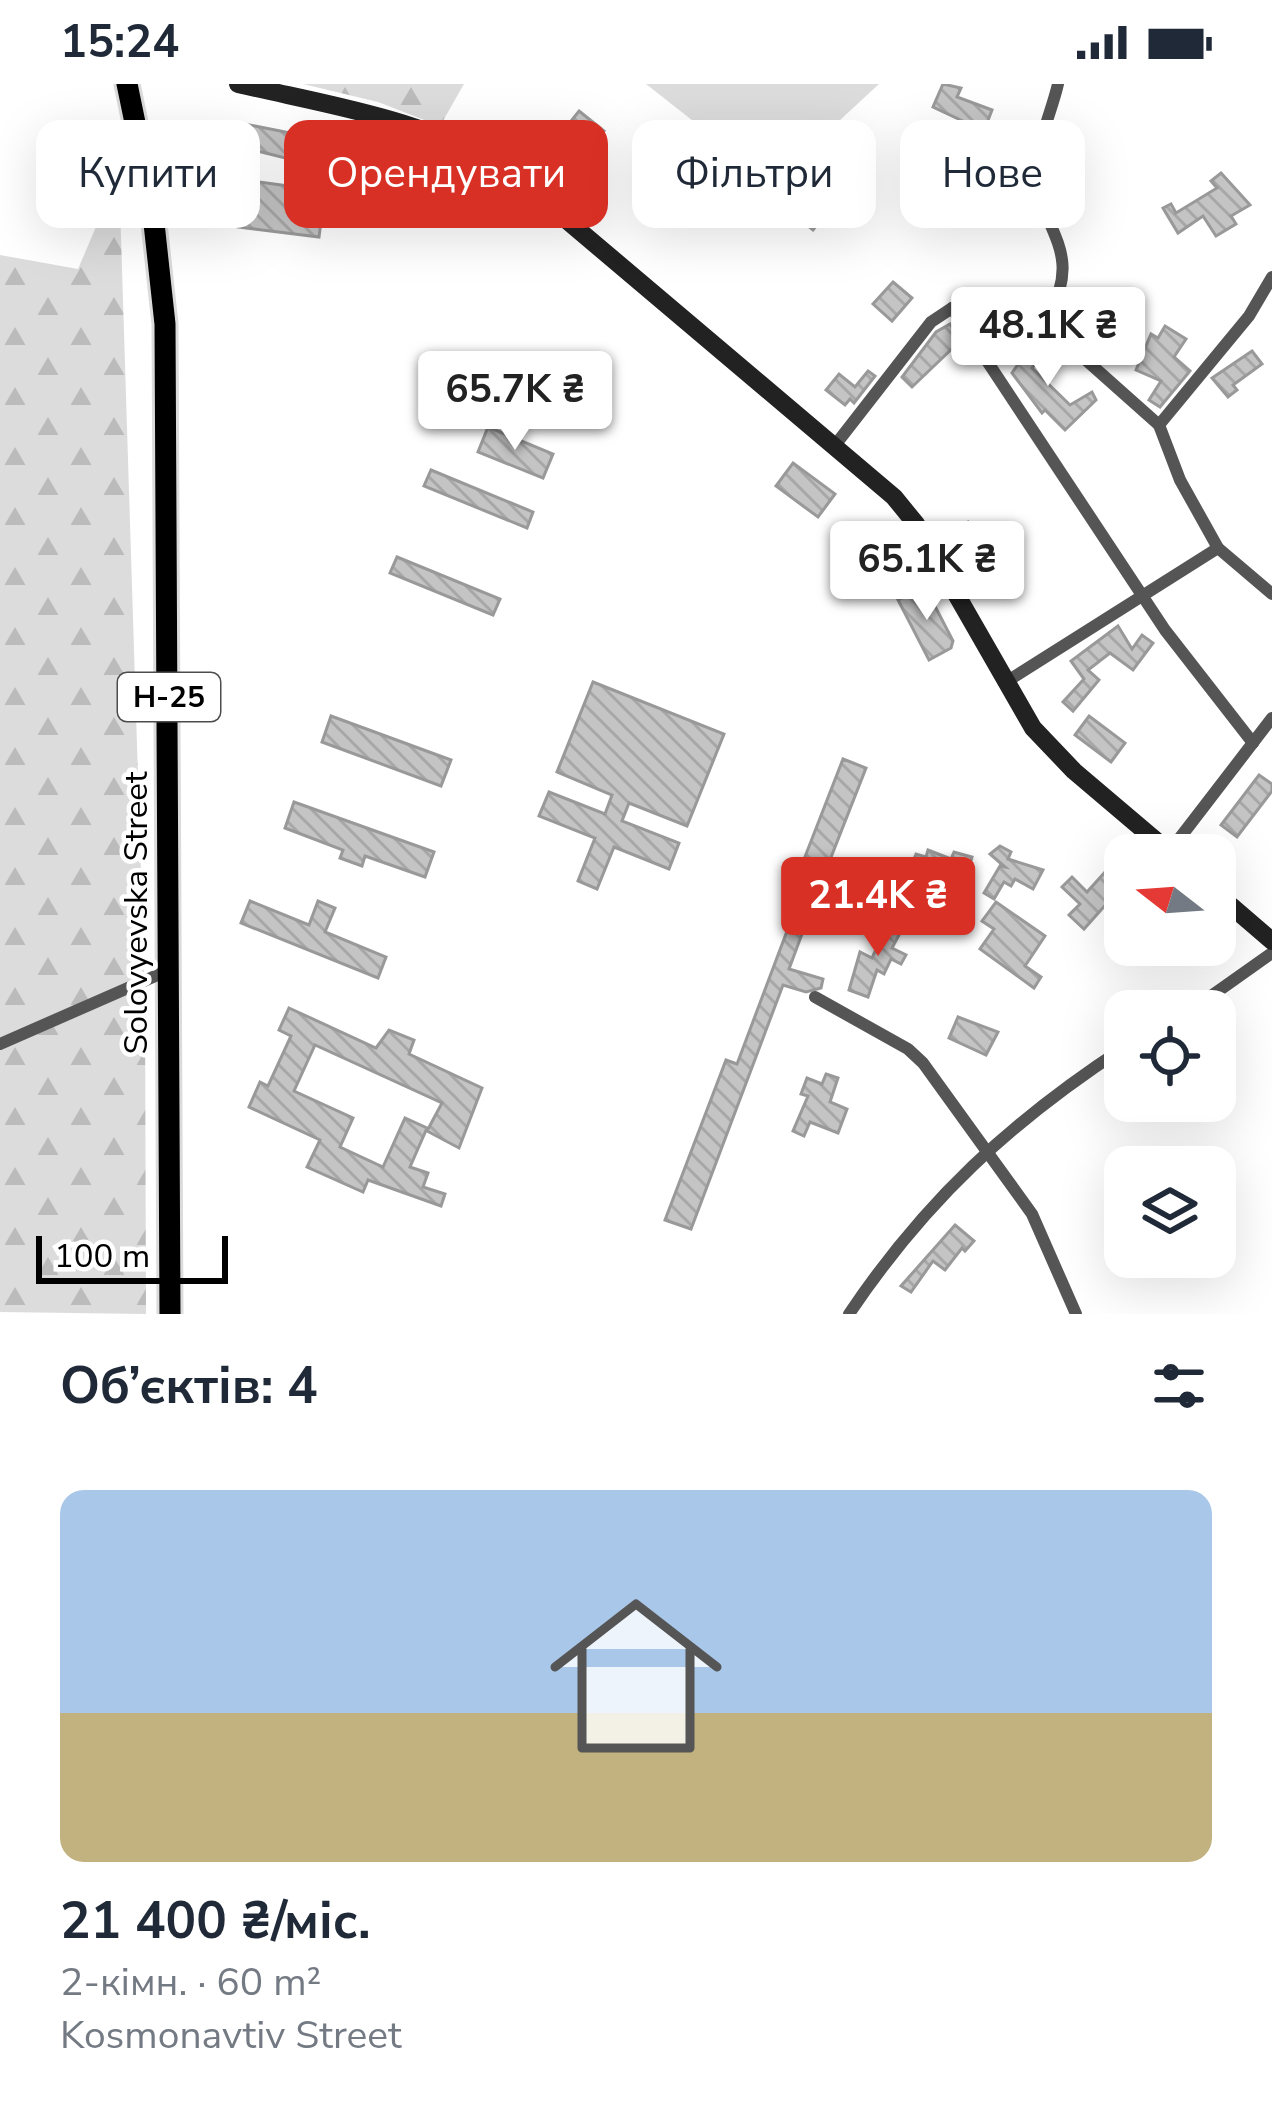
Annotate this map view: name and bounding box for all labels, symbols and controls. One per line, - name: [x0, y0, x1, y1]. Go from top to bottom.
- text: 15:24: [60, 12, 179, 73]
- chip: Купити: [36, 120, 260, 228]
- chip: Орендувати: [284, 120, 608, 228]
- chip: Фільтри: [632, 120, 876, 228]
- chip: Нове: [900, 120, 1085, 228]
- pin: 48.1K ₴: [937, 287, 1159, 389]
- text: 48.1K ₴: [978, 299, 1118, 352]
- pin: 65.7K ₴: [404, 351, 626, 453]
- text: 65.7K ₴: [445, 363, 585, 416]
- pin: 65.1K ₴: [816, 521, 1038, 623]
- text: 65.1K ₴: [857, 533, 997, 586]
- road number: Н-25: [118, 673, 220, 721]
- street label: Solovyevska Street: [114, 771, 159, 1054]
- north arrow: [1104, 834, 1236, 966]
- map controls: [1104, 834, 1236, 1278]
- pin: 21.4K ₴: [767, 857, 989, 959]
- text: 21.4K ₴: [808, 869, 948, 922]
- button: locate: [1104, 990, 1236, 1122]
- button: layers: [1104, 1146, 1236, 1278]
- scale bar: [36, 1230, 228, 1283]
- text: 100 m: [54, 1234, 150, 1279]
- text: Об’єктів: 4: [60, 1351, 318, 1421]
- icon: filters: [1146, 1353, 1212, 1419]
- icon: home: [528, 1568, 744, 1784]
- text: 21 400 ₴/міс.: [60, 1886, 371, 1956]
- text: 2-кімн. · 60 m²: [60, 1956, 321, 2009]
- text: Kosmonavtiv Street: [60, 2009, 402, 2062]

